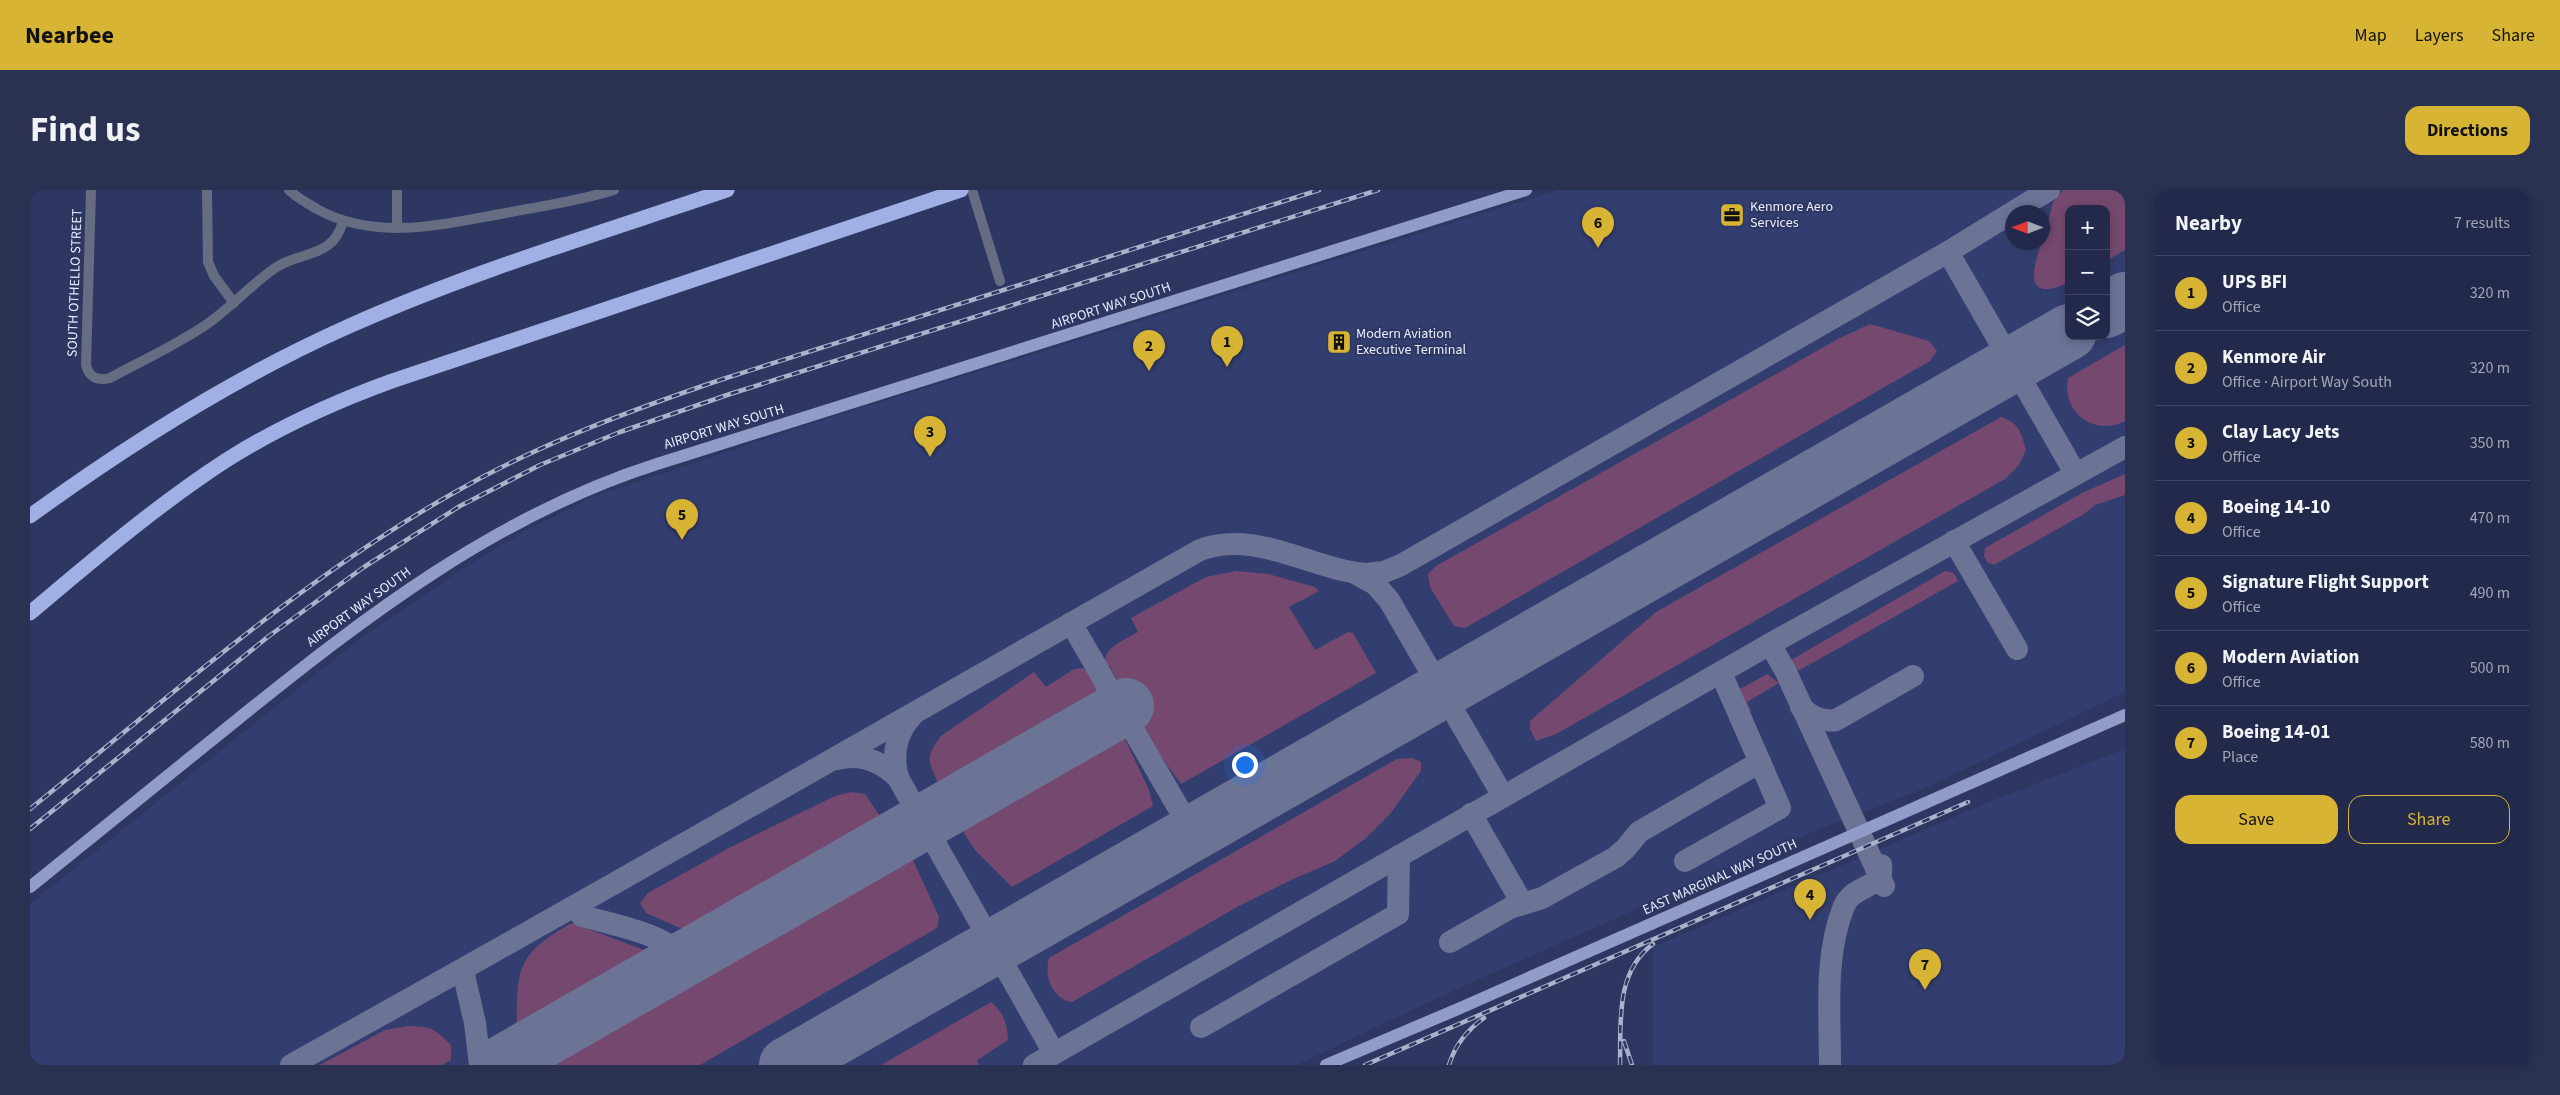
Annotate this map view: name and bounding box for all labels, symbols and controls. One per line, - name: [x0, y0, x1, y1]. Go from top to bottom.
- text: Nearbee: [25, 18, 114, 53]
- text: Map: [2355, 23, 2387, 48]
- text: Layers: [2415, 23, 2464, 48]
- text: Share: [2492, 23, 2535, 48]
- text: Find us: [30, 105, 140, 155]
- button: Directions: [2405, 106, 2530, 155]
- place label: Kenmore Aero Services: [1750, 197, 1833, 233]
- office icon: Kenmore Aero Services: [1719, 202, 1745, 228]
- north arrow: [2005, 205, 2050, 250]
- map controls: [2065, 205, 2110, 340]
- button: +: [2065, 205, 2110, 250]
- pin: 6: [1582, 207, 1614, 248]
- street label: SOUTH OTHELLO STREET: [62, 208, 88, 358]
- text: Nearby: [2175, 208, 2242, 238]
- text: 7 results: [2454, 212, 2510, 234]
- button: −: [2065, 250, 2110, 295]
- text: UPS BFI: [2222, 269, 2287, 296]
- street label: AIRPORT WAY SOUTH: [1049, 277, 1173, 335]
- text: 1: [2187, 282, 2195, 304]
- text: 320 m: [2470, 282, 2510, 304]
- button: layers: [2065, 295, 2110, 340]
- text: Office: [2222, 296, 2261, 318]
- place label: Modern Aviation Executive Terminal: [1356, 324, 1466, 360]
- pin: 1: [1211, 326, 1243, 367]
- building icon: Modern Aviation Executive Terminal: [1326, 329, 1352, 355]
- pin: 2: [1133, 330, 1165, 371]
- text: Kenmore Air: [2222, 344, 2326, 371]
- text: 2: [2187, 357, 2195, 379]
- text: 320 m: [2470, 357, 2510, 379]
- text: Office · Airport Way South: [2222, 371, 2392, 393]
- street label: AIRPORT WAY SOUTH: [661, 399, 787, 455]
- pin: 3: [914, 416, 946, 457]
- text: Clay Lacy Jets: [2222, 419, 2340, 446]
- text: 3: [2187, 432, 2195, 454]
- text: 350 m: [2470, 432, 2510, 454]
- text: Office: [2222, 446, 2261, 468]
- text: Boeing 14-10: [2222, 494, 2330, 521]
- pin: 5: [666, 499, 698, 540]
- text: 4: [2187, 507, 2195, 529]
- text: 470 m: [2470, 507, 2510, 529]
- text: Office: [2222, 521, 2261, 543]
- street label: AIRPORT WAY SOUTH: [303, 562, 415, 652]
- text: Signature Flight Support: [2222, 569, 2429, 596]
- text: 5: [2187, 582, 2195, 604]
- text: 490 m: [2470, 582, 2510, 604]
- text: Office: [2222, 596, 2261, 618]
- text: Modern Aviation: [2222, 644, 2359, 671]
- text: 6: [2187, 657, 2195, 679]
- text: 500 m: [2470, 657, 2510, 679]
- text: Office: [2222, 671, 2261, 693]
- text: Boeing 14-01: [2222, 719, 2330, 746]
- text: 7: [2187, 732, 2195, 754]
- text: 580 m: [2470, 732, 2510, 754]
- text: Place: [2222, 746, 2258, 768]
- your location: [1232, 752, 1258, 778]
- button: Save: [2175, 795, 2338, 844]
- button: Share: [2348, 795, 2510, 844]
- street label: EAST MARGINAL WAY SOUTH: [1640, 834, 1800, 920]
- pin: 4: [1794, 879, 1826, 920]
- pin: 7: [1909, 949, 1941, 990]

